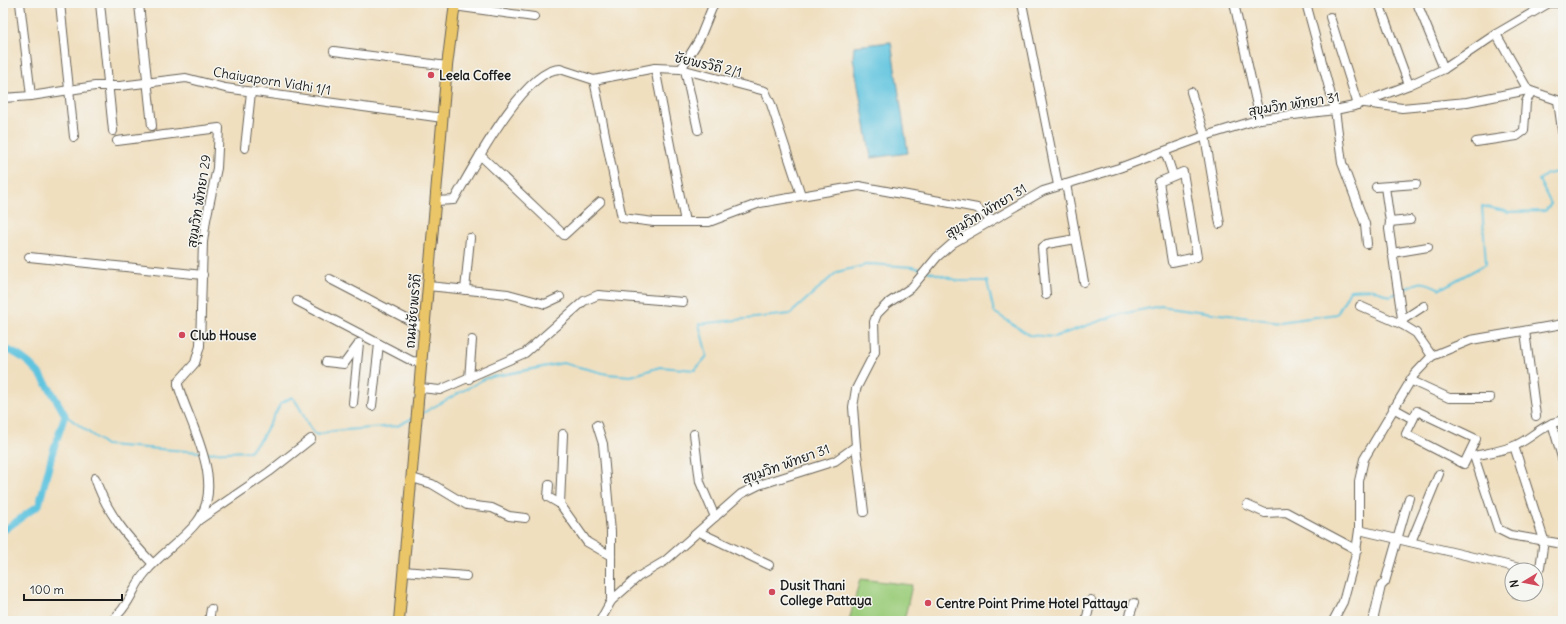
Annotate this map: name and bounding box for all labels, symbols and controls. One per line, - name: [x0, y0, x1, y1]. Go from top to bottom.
- street label: ชัยพรวิถี 2/1: [673, 49, 743, 81]
- street label: Chaiyaporn Vidhi 1/1: [212, 63, 332, 99]
- place label: Leela Coffee: [439, 67, 511, 84]
- marker: Leela Coffee: [426, 70, 436, 80]
- street label: สุขุมวิท พัทยา 31: [1247, 88, 1341, 121]
- street label: สุขุมวิท พัทยา 29: [183, 153, 216, 249]
- street label: สุขุมวิท พัทยา 31: [942, 180, 1030, 243]
- street label: ถนนชัยพรวิถี: [401, 273, 425, 349]
- place label: Club House: [190, 327, 256, 344]
- marker: Club House: [177, 330, 187, 340]
- street label: สุขุมวิท พัทยา 31: [740, 440, 832, 489]
- north arrow: [1504, 562, 1544, 602]
- scale bar: [24, 576, 122, 602]
- place label: Dusit Thani College Pattaya: [780, 577, 872, 609]
- text: N: [1507, 579, 1522, 589]
- text: 100 m: [30, 582, 64, 597]
- marker: Dusit Thani College Pattaya: [767, 587, 777, 597]
- place label: Centre Point Prime Hotel Pattaya: [936, 595, 1128, 612]
- marker: Centre Point Prime Hotel Pattaya: [923, 598, 933, 608]

